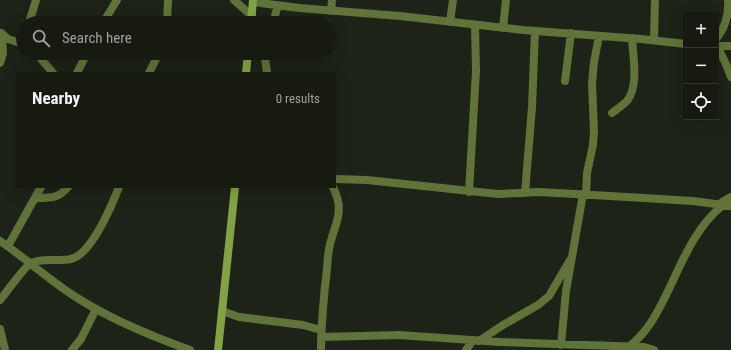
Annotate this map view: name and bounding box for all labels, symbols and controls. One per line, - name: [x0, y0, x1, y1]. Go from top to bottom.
- map controls: [683, 12, 719, 120]
- button: +: [683, 12, 719, 48]
- search box: [16, 16, 336, 60]
- icon: search: [30, 27, 52, 49]
- text: Search here: [62, 29, 132, 47]
- button: −: [683, 48, 719, 84]
- button: locate: [683, 84, 719, 120]
- text: Nearby: [32, 88, 80, 108]
- text: 0 results: [276, 91, 320, 106]

